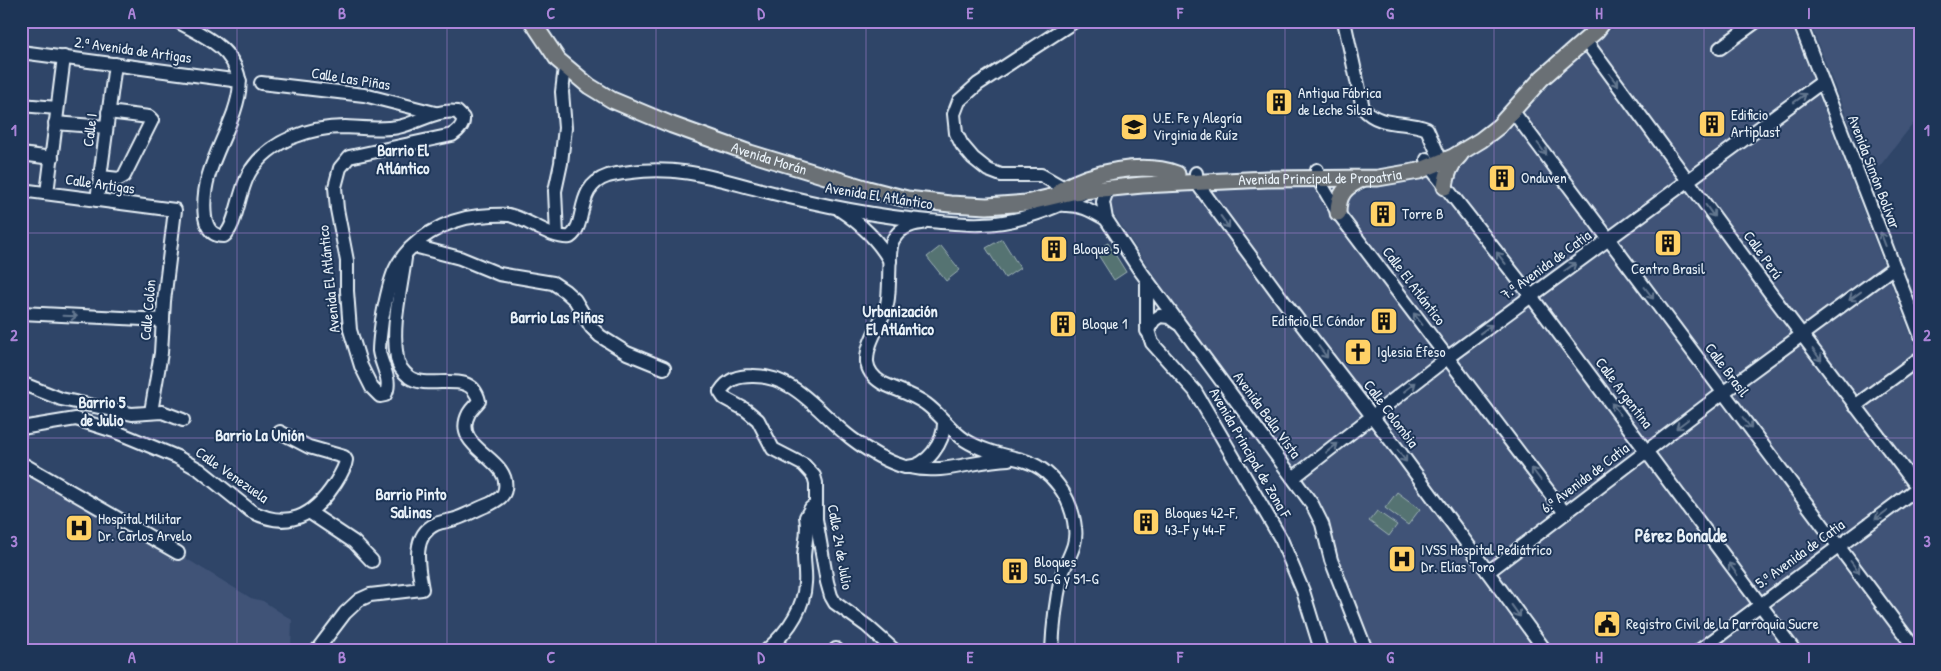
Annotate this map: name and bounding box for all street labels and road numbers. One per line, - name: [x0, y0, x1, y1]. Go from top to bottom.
- street label: 2.ª Avenida de Artigas: [73, 31, 193, 68]
- street label: Calle Las Piñas: [310, 62, 392, 95]
- street label: Calle I: [77, 112, 102, 148]
- street label: Avenida Simón Bolívar: [1843, 112, 1906, 232]
- street label: Avenida Morán: [729, 136, 810, 180]
- street label: Avenida Principal de Propatria: [1238, 163, 1403, 190]
- street label: Calle Artigas: [64, 168, 136, 199]
- street label: Avenida El Atlántico: [824, 177, 934, 214]
- street label: Avenida El Atlántico: [312, 224, 345, 334]
- street label: 7.ª Avenida de Catia: [1496, 225, 1595, 304]
- street label: Calle Perú: [1739, 226, 1788, 283]
- street label: Calle El Atlántico: [1378, 242, 1451, 329]
- street label: Calle Colón: [134, 278, 161, 341]
- street label: Calle Brasil: [1700, 338, 1755, 401]
- street label: Calle Argentina: [1591, 353, 1658, 433]
- street label: Avenida Bella Vista: [1229, 367, 1306, 462]
- street label: Calle Colombia: [1359, 375, 1424, 452]
- street label: Avenida Principal de Zona F: [1205, 384, 1297, 522]
- street label: 6.ª Avenida de Catia: [1536, 437, 1633, 518]
- street label: Calle Venezuela: [191, 441, 273, 508]
- street label: Calle 24 de Julio: [823, 503, 858, 591]
- street label: 5.ª Avenida de Catia: [1751, 514, 1849, 593]

